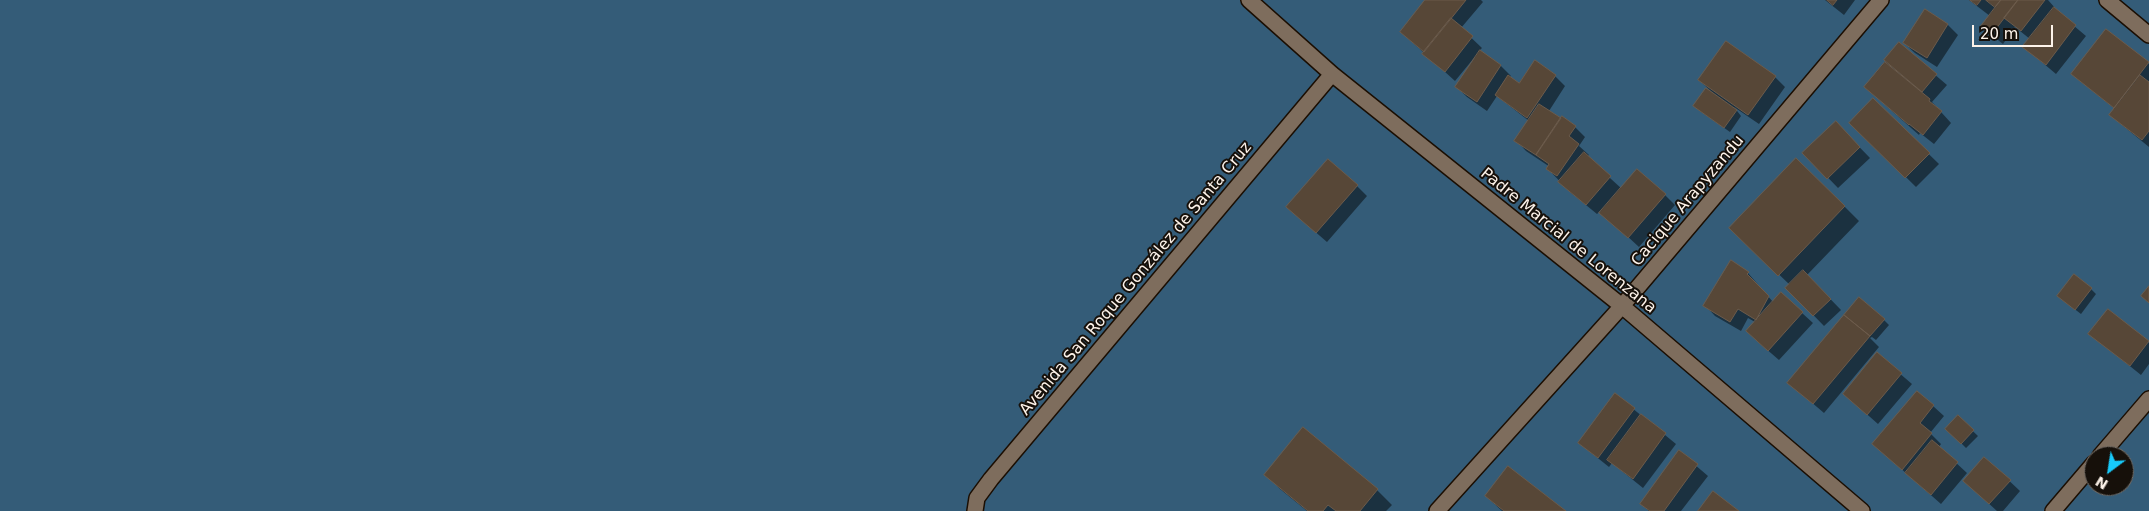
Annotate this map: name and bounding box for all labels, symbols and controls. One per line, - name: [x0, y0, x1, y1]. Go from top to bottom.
- scale bar: [1974, 15, 2055, 47]
- text: 20 m: [1980, 25, 2018, 43]
- street label: Cacique Arapyzandu: [1628, 132, 1748, 270]
- street label: Avenida San Roque González de Santa Cruz: [1016, 139, 1256, 419]
- street label: Padre Marcial de Lorenzana: [1476, 164, 1660, 318]
- north arrow: [2084, 446, 2134, 496]
- text: N: [2093, 473, 2111, 493]

